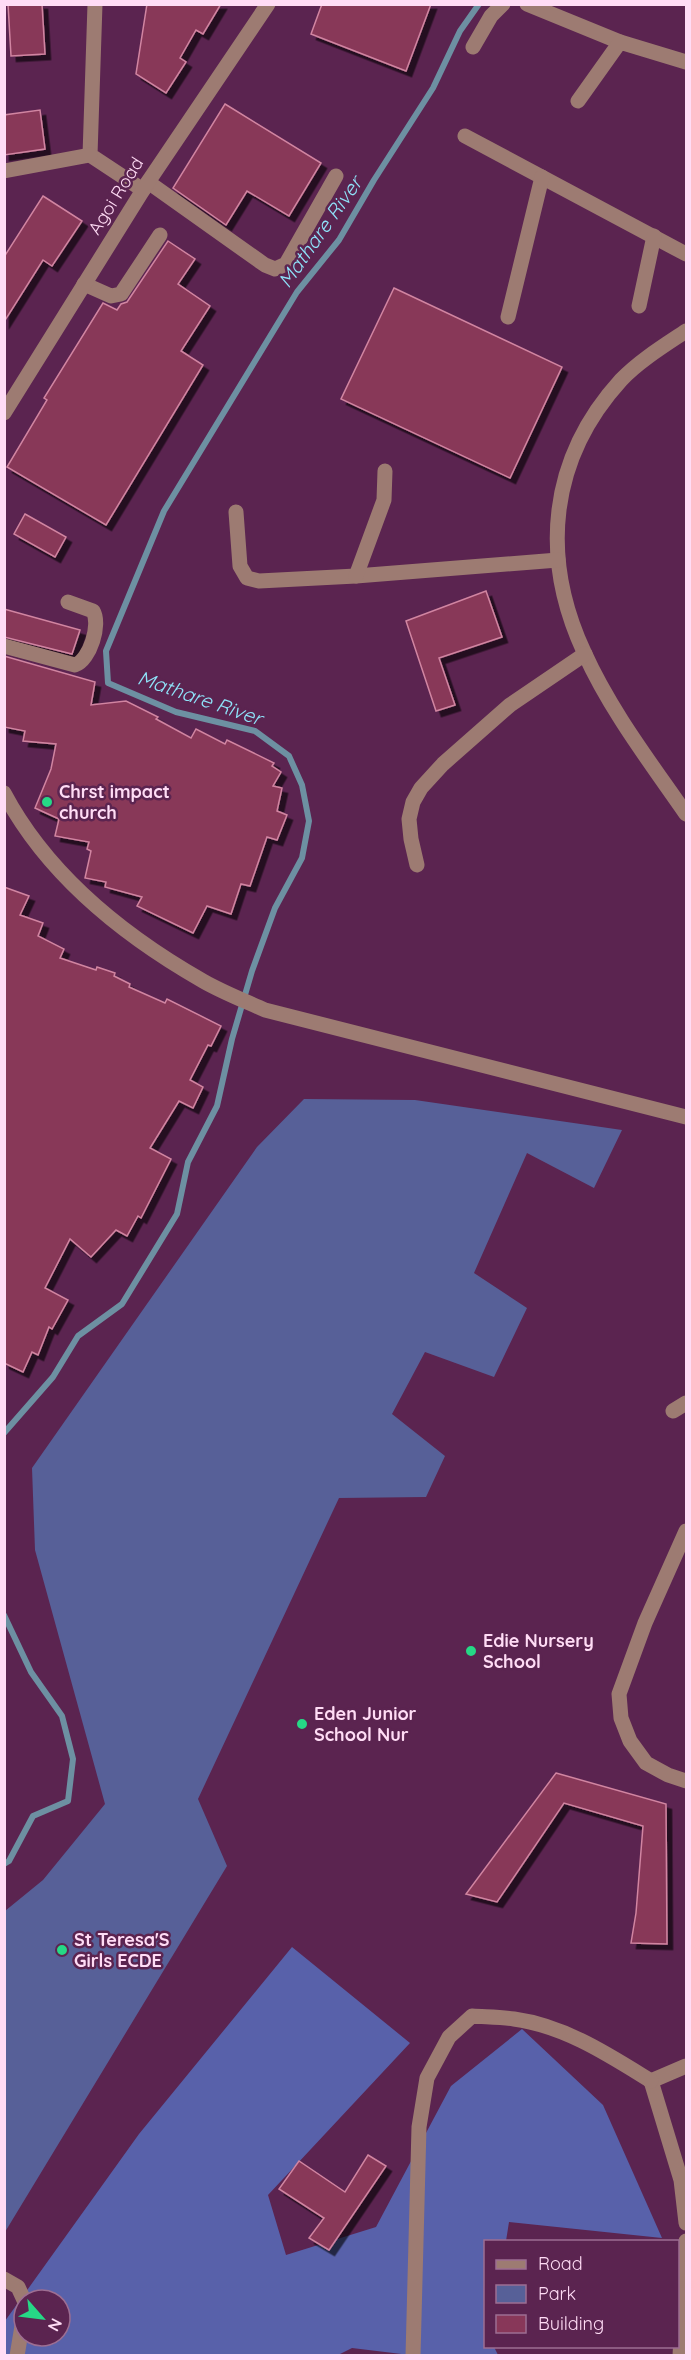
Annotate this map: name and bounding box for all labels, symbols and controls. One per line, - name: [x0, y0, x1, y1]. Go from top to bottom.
- street label: Agoi Road: [83, 153, 148, 239]
- water label: Mathare River: [272, 169, 368, 292]
- water label: Mathare River: [135, 665, 268, 731]
- place label: Chrst impact church: [59, 780, 170, 824]
- marker: Chrst impact church: [40, 795, 54, 809]
- place label: Edie Nursery School: [483, 1629, 594, 1673]
- marker: Edie Nursery School: [464, 1644, 478, 1658]
- place label: Eden Junior School Nur: [314, 1702, 417, 1746]
- marker: Eden Junior School Nur: [295, 1717, 309, 1731]
- place label: St Teresa'S Girls ECDE: [74, 1928, 170, 1972]
- marker: St Teresa'S Girls ECDE: [55, 1943, 69, 1957]
- legend: [484, 2240, 679, 2348]
- text: Road: [538, 2252, 583, 2275]
- text: Park: [538, 2282, 576, 2305]
- north arrow: [12, 2288, 72, 2348]
- text: Building: [538, 2312, 604, 2335]
- text: N: [44, 2315, 67, 2335]

